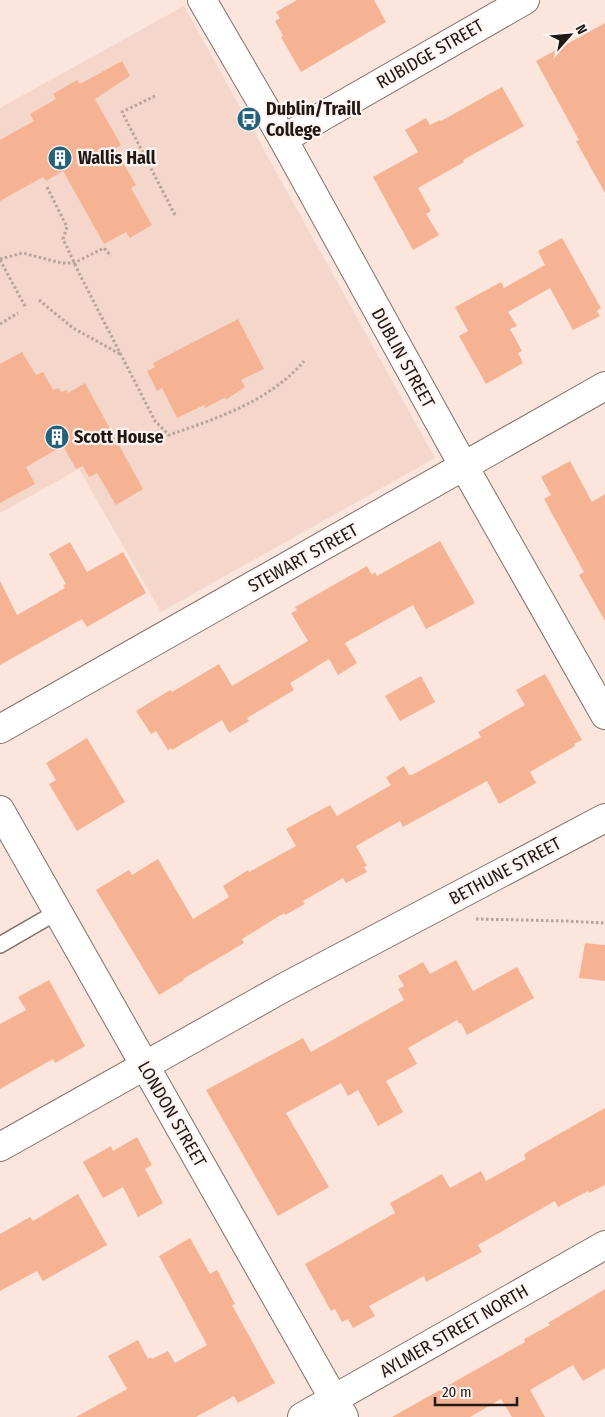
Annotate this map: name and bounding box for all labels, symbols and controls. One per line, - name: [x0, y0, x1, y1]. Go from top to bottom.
- north arrow: [545, 10, 595, 60]
- street label: RUBIDGE STREET: [372, 14, 488, 94]
- text: N: [572, 22, 591, 37]
- place label: Dublin/Traill College: [266, 98, 361, 141]
- bus stop icon: Dublin/Traill College: [236, 106, 262, 132]
- building icon: Wallis Hall: [47, 145, 73, 171]
- place label: Wallis Hall: [78, 147, 156, 169]
- street label: DUBLIN STREET: [367, 304, 440, 412]
- building icon: Scott House: [44, 424, 70, 450]
- place label: Scott House: [74, 426, 164, 448]
- street label: STEWART STREET: [244, 518, 362, 597]
- street label: BETHUNE STREET: [445, 832, 565, 910]
- street label: LONDON STREET: [133, 1057, 211, 1171]
- street label: AYLMER STREET NORTH: [376, 1280, 532, 1382]
- scale bar: [435, 1374, 518, 1406]
- text: 20 m: [442, 1383, 472, 1401]

